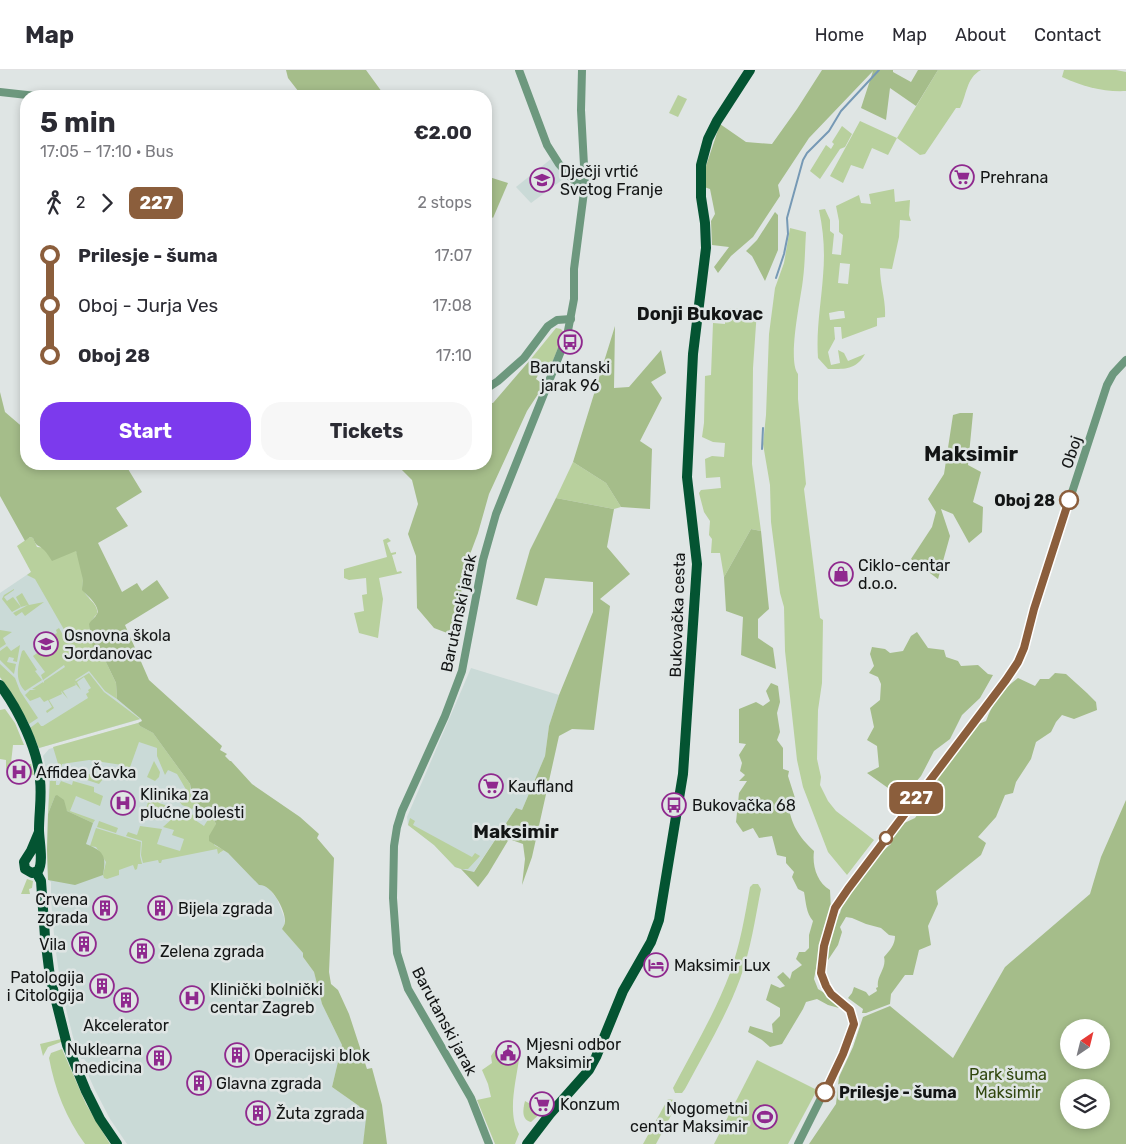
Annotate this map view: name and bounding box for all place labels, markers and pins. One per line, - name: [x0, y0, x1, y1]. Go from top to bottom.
- place label: Dječji vrtić Svetog Franje: [560, 162, 663, 199]
- supermarket icon: Prehrana: [949, 164, 975, 190]
- school or university icon: Dječji vrtić Svetog Franje: [529, 167, 555, 193]
- place label: Prehrana: [980, 168, 1048, 187]
- bus stop icon: Barutanski jarak 96: [557, 329, 583, 355]
- place label: Barutanski jarak 96: [530, 358, 610, 395]
- marker: Oboj 28: [1059, 490, 1079, 510]
- place label: Oboj 28: [994, 491, 1055, 510]
- place label: Ciklo-centar d.o.o.: [858, 556, 950, 593]
- shop icon: Ciklo-centar d.o.o.: [828, 561, 854, 587]
- place label: Osnovna škola Jordanovac: [64, 626, 171, 663]
- school or university icon: Osnovna škola Jordanovac: [33, 631, 59, 657]
- hospital icon: Affidea Čavka: [6, 759, 32, 785]
- place label: Affidea Čavka: [36, 762, 136, 782]
- supermarket icon: Kaufland: [478, 773, 504, 799]
- place label: Kaufland: [508, 777, 574, 796]
- place label: Klinika za plućne bolesti: [140, 785, 244, 822]
- hospital icon: Klinika za plućne bolesti: [110, 790, 136, 816]
- bus stop icon: Bukovačka 68: [661, 792, 687, 818]
- place label: Bukovačka 68: [692, 796, 796, 815]
- unlabelled marker: [879, 831, 893, 845]
- place label: Crvena zgrada: [35, 890, 88, 927]
- building icon: Crvena zgrada: [92, 895, 118, 921]
- building icon: Bijela zgrada: [147, 895, 173, 921]
- place label: Bijela zgrada: [178, 899, 273, 918]
- building icon: Vila: [71, 931, 97, 957]
- place label: Vila: [39, 935, 66, 954]
- building icon: Zelena zgrada: [129, 938, 155, 964]
- place label: Zelena zgrada: [160, 942, 264, 961]
- hotel icon: Maksimir Lux: [643, 952, 669, 978]
- place label: Maksimir Lux: [674, 956, 771, 975]
- place label: Patologija i Citologija: [7, 968, 84, 1005]
- building icon: Patologija i Citologija: [89, 973, 115, 999]
- place label: Klinički bolnički centar Zagreb: [210, 980, 323, 1017]
- hospital icon: Klinički bolnički centar Zagreb: [179, 985, 205, 1011]
- building icon: Akcelerator: [113, 987, 139, 1013]
- place label: Akcelerator: [83, 1016, 169, 1035]
- place label: Mjesni odbor Maksimir: [526, 1035, 621, 1072]
- place label: Nuklearna medicina: [67, 1040, 142, 1077]
- public building icon: Mjesni odbor Maksimir: [495, 1040, 521, 1066]
- building icon: Operacijski blok: [224, 1042, 250, 1068]
- building icon: Nuklearna medicina: [146, 1045, 172, 1071]
- place label: Operacijski blok: [254, 1046, 371, 1065]
- building icon: Glavna zgrada: [186, 1070, 212, 1096]
- place label: Glavna zgrada: [216, 1074, 322, 1093]
- marker: Prilesje - šuma: [815, 1082, 835, 1102]
- place label: Prilesje - šuma: [839, 1083, 957, 1102]
- supermarket icon: Konzum: [529, 1091, 555, 1117]
- place label: Konzum: [560, 1095, 620, 1114]
- place label: Nogometni centar Maksimir: [630, 1099, 748, 1136]
- building icon: Žuta zgrada: [245, 1100, 271, 1126]
- place label: Žuta zgrada: [276, 1104, 365, 1123]
- sports icon: Nogometni centar Maksimir: [752, 1104, 778, 1130]

